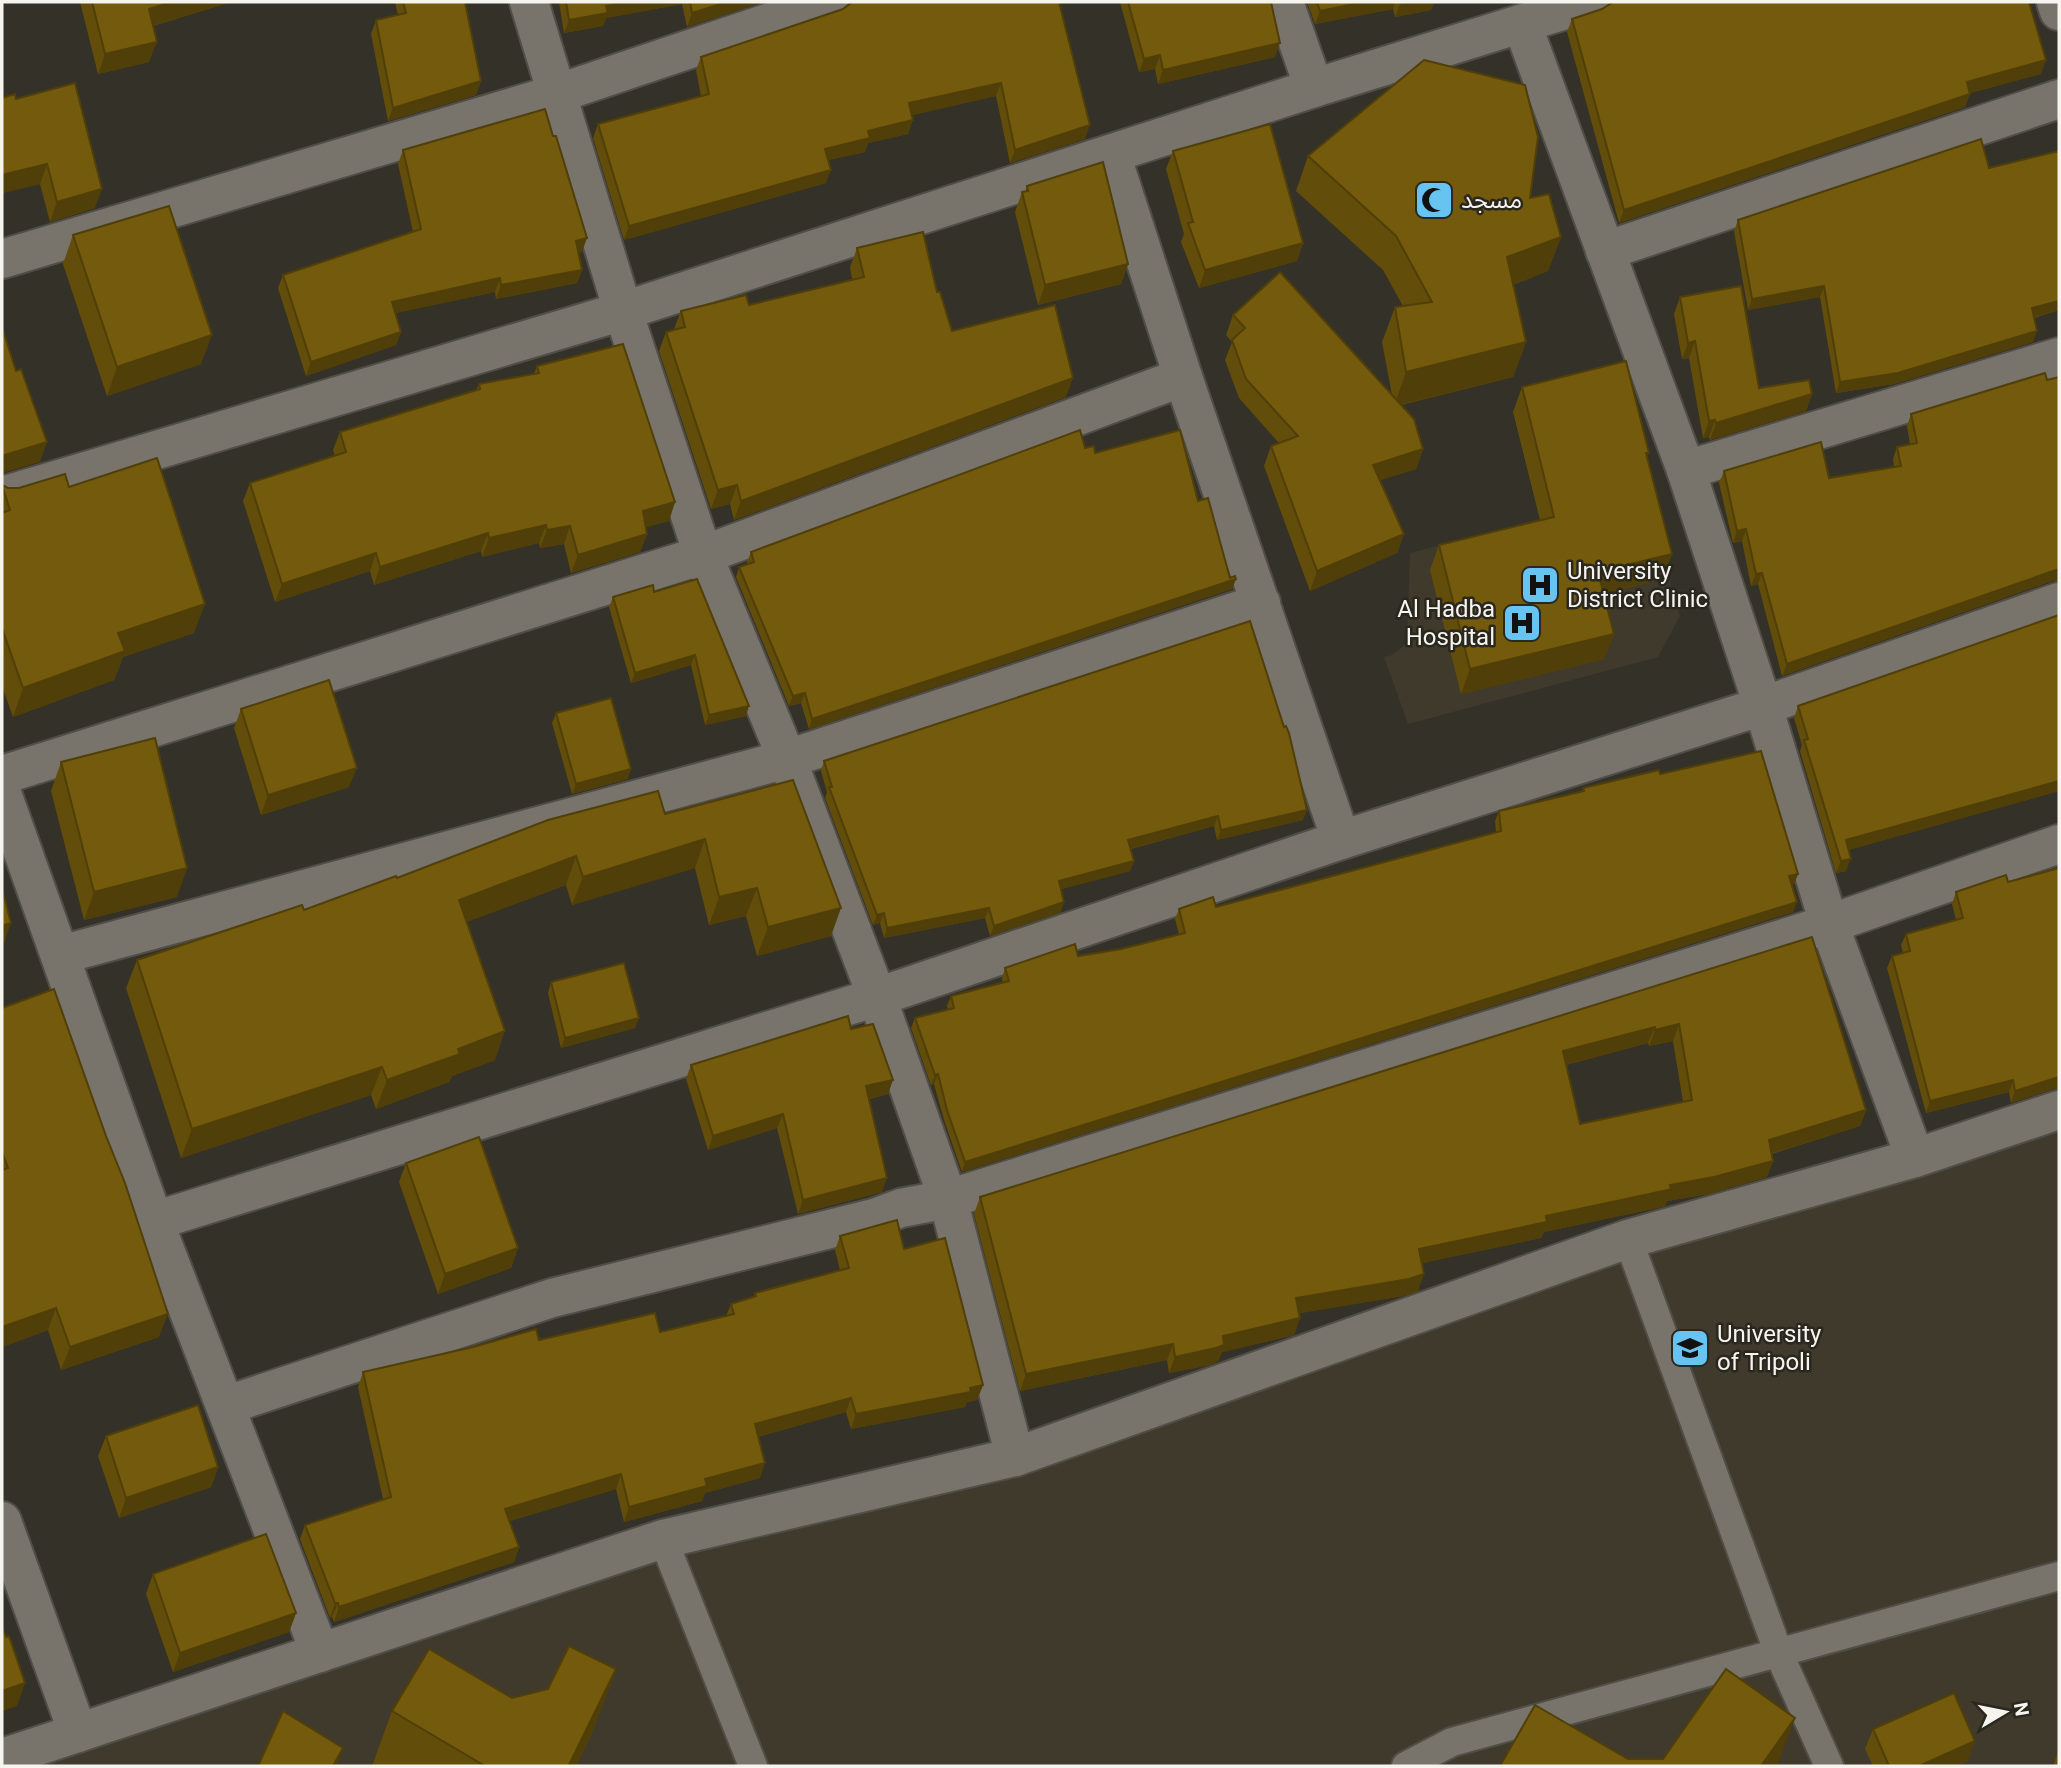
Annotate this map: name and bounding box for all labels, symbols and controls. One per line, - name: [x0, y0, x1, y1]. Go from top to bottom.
- mosque icon: مسجد: [1413, 179, 1455, 221]
- place label: مسجد: [1461, 186, 1522, 214]
- place label: University District Clinic: [1567, 557, 1708, 613]
- hospital icon: University District Clinic: [1519, 564, 1561, 606]
- place label: Al Hadba Hospital: [1397, 595, 1495, 651]
- hospital icon: Al Hadba Hospital: [1501, 602, 1543, 644]
- place label: University of Tripoli: [1717, 1320, 1822, 1376]
- school or university icon: University of Tripoli: [1669, 1327, 1711, 1369]
- north arrow: [1970, 1677, 2040, 1747]
- text: N: [2009, 1701, 2034, 1718]

